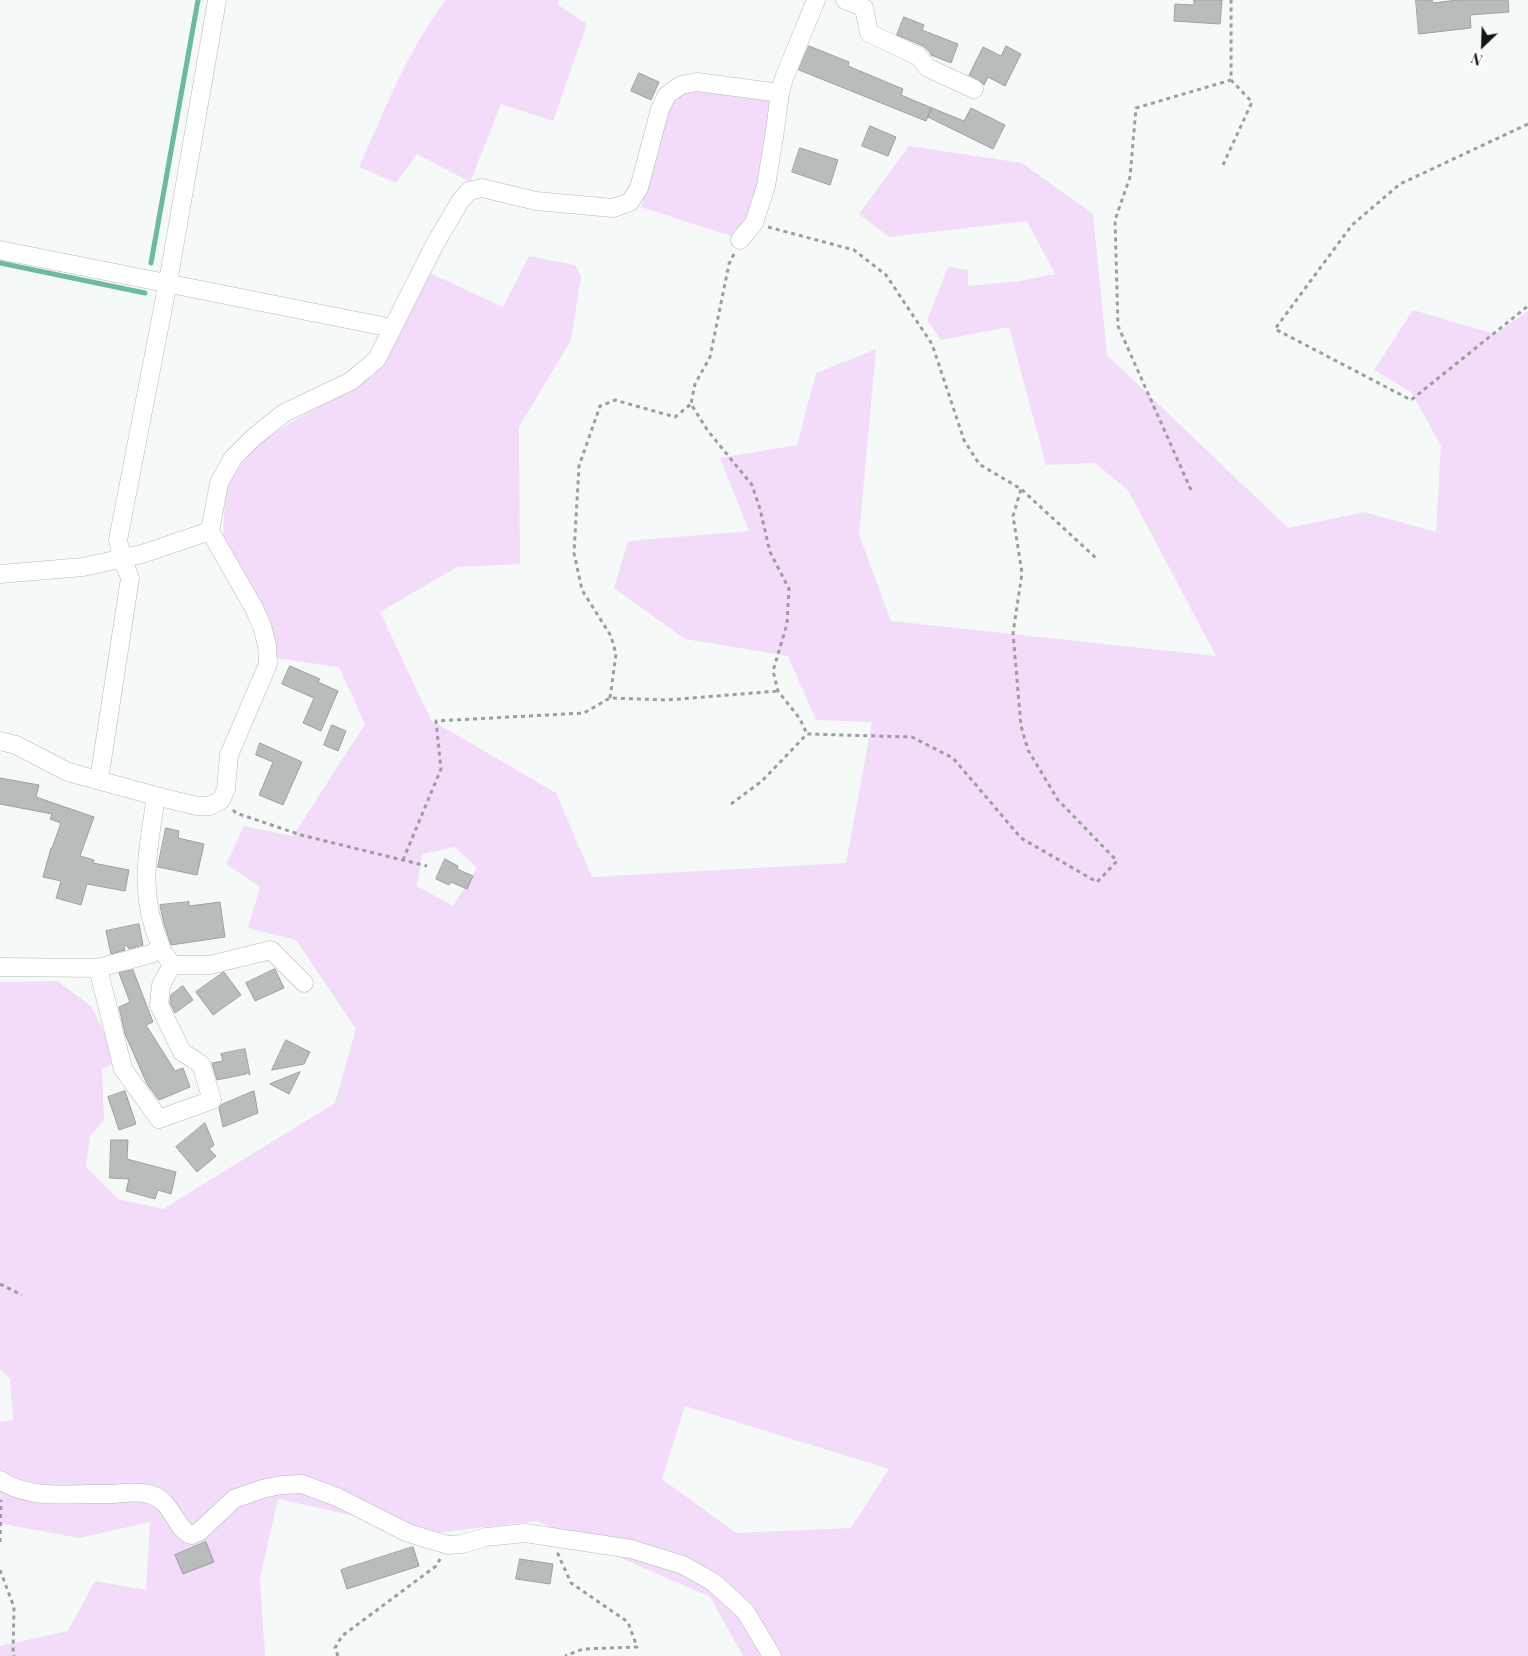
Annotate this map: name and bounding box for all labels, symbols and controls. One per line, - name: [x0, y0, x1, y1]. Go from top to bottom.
- north arrow: [1458, 20, 1508, 70]
- text: N: [1468, 48, 1485, 70]

